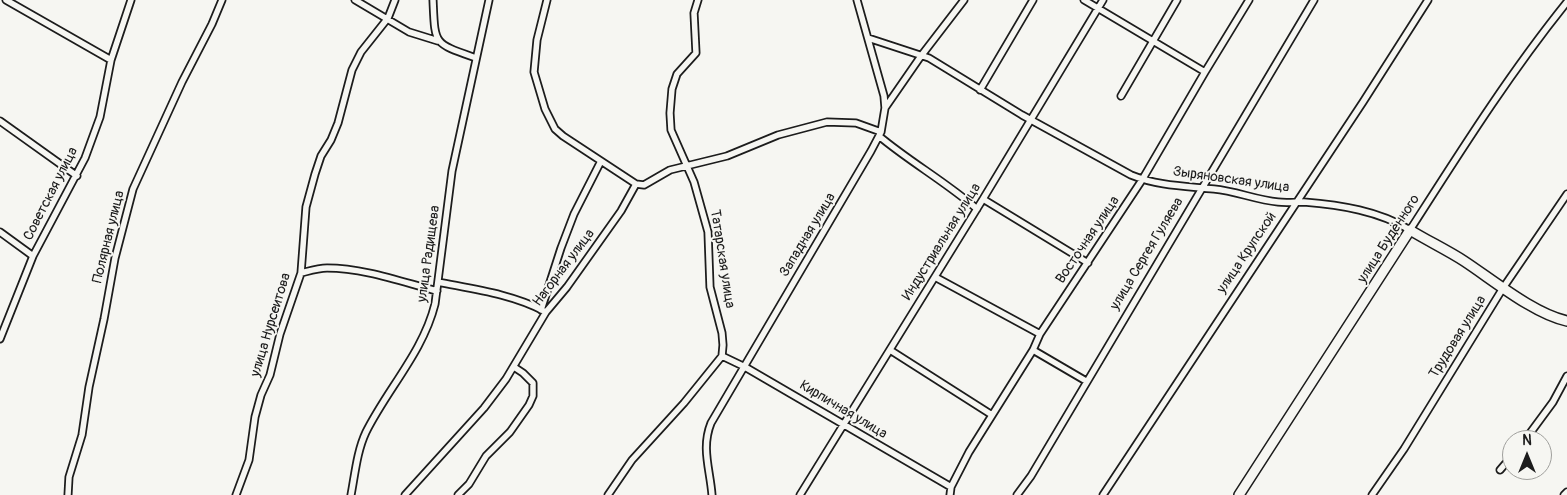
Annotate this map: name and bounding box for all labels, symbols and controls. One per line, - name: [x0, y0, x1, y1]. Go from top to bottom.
- street label: Советская улица: [20, 145, 82, 243]
- street label: Зыряновская улица: [1172, 164, 1290, 196]
- street label: Индустриальная улица: [899, 180, 985, 304]
- street label: Полярная улица: [89, 189, 129, 285]
- street label: Западная улица: [776, 190, 840, 280]
- street label: улица Будённого: [1354, 192, 1424, 286]
- street label: Восточная улица: [1053, 193, 1123, 287]
- street label: улица Сергея Гуляева: [1107, 195, 1187, 313]
- street label: улица Радищева: [414, 205, 444, 303]
- street label: Татарская улица: [706, 208, 738, 310]
- street label: улица Крупской: [1214, 209, 1280, 297]
- street label: Нагорная улица: [530, 226, 598, 310]
- street label: улица Нурсеитова: [247, 271, 295, 379]
- street label: Трудовая улица: [1426, 293, 1490, 381]
- street label: Кирпичная улица: [796, 377, 890, 443]
- north arrow: [1502, 430, 1552, 480]
- text: N: [1522, 432, 1532, 449]

